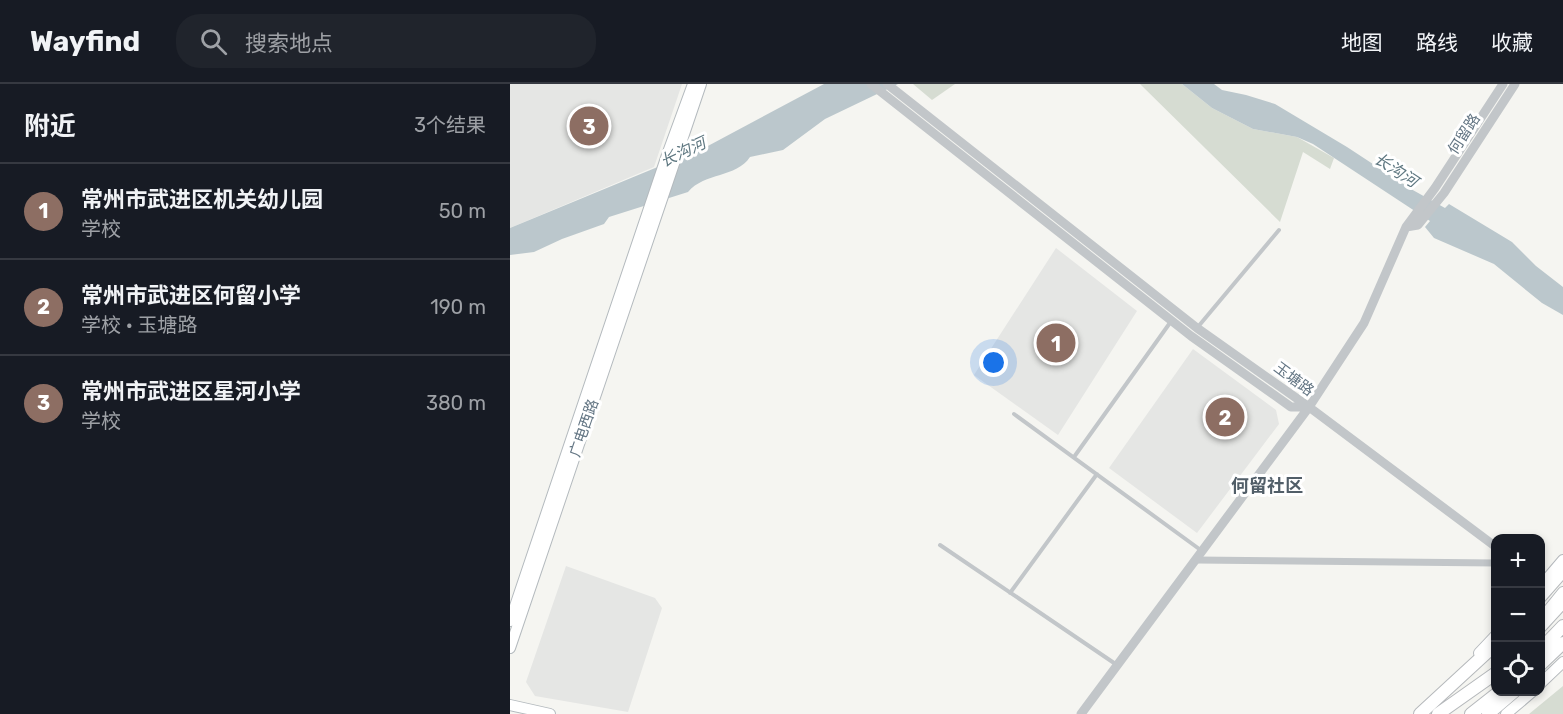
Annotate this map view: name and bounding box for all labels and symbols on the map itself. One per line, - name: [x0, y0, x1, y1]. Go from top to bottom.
- pin: 3: [570, 104, 608, 148]
- street label: 何留路: [1444, 110, 1484, 158]
- water label: 长沟河: [657, 132, 711, 171]
- water label: 长沟河: [1371, 149, 1424, 193]
- pin: 1: [1036, 320, 1076, 366]
- your location: [979, 348, 1008, 377]
- street label: 玉塘路: [1271, 358, 1317, 400]
- pin: 2: [1206, 394, 1244, 440]
- street label: 广电西路: [566, 397, 602, 459]
- district label: 何留社区: [1231, 475, 1303, 497]

